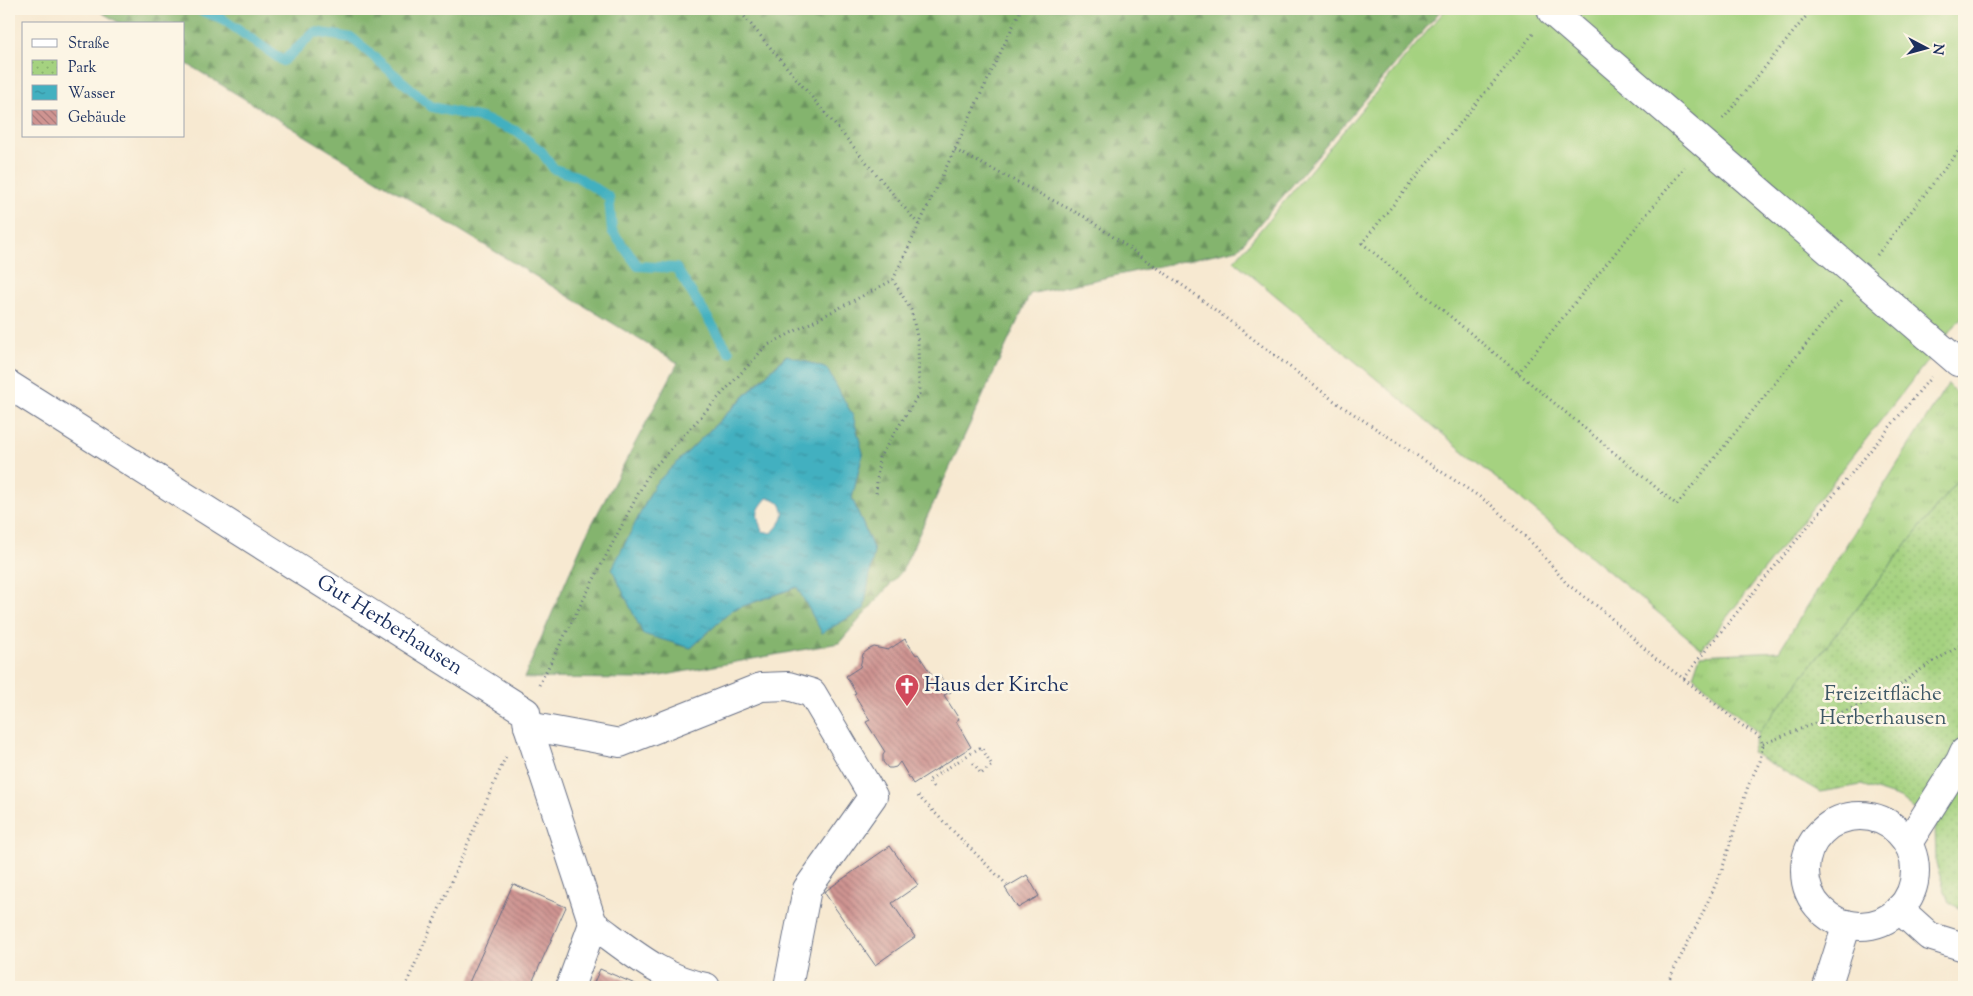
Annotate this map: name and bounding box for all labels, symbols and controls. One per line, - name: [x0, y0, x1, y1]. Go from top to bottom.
- legend: [22, 22, 185, 138]
- north arrow: [1900, 22, 1950, 72]
- text: Straße: [68, 34, 110, 55]
- text: N: [1926, 43, 1947, 56]
- text: Park: [68, 58, 97, 79]
- text: Wasser: [68, 84, 115, 105]
- text: Gebäude: [68, 108, 126, 129]
- street label: Gut Herberhausen: [310, 568, 469, 683]
- place label: Haus der Kirche: [924, 671, 1069, 701]
- church icon: Haus der Kirche: [894, 673, 920, 707]
- park label: Freizeitfläche Herberhausen: [1819, 680, 1947, 734]

